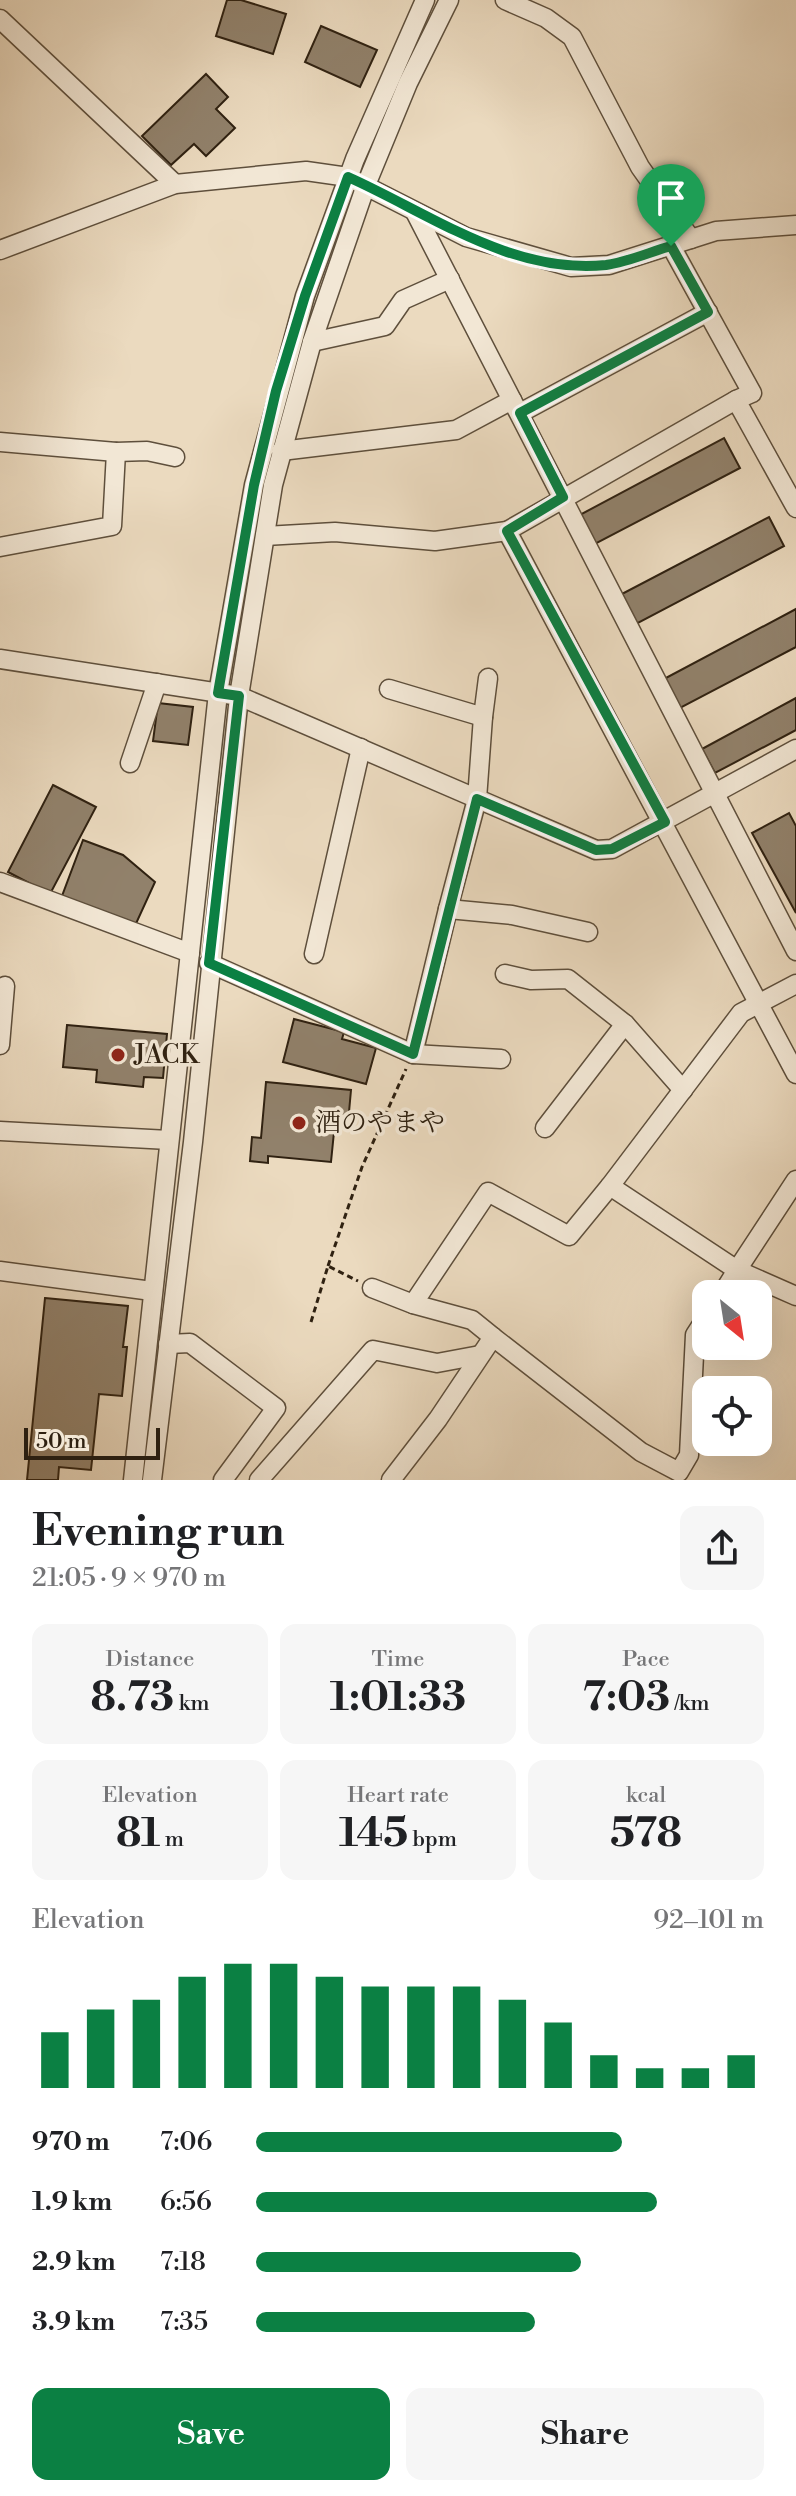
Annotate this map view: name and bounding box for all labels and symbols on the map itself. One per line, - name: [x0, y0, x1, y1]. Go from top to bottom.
- pin: [637, 164, 705, 246]
- place label: JACK: [133, 1039, 201, 1071]
- marker: JACK: [109, 1046, 127, 1064]
- place label: 酒のやまや: [315, 1107, 445, 1139]
- marker: 酒のやまや: [290, 1114, 308, 1132]
- north arrow: [692, 1280, 772, 1360]
- scale bar: [24, 1424, 160, 1460]

